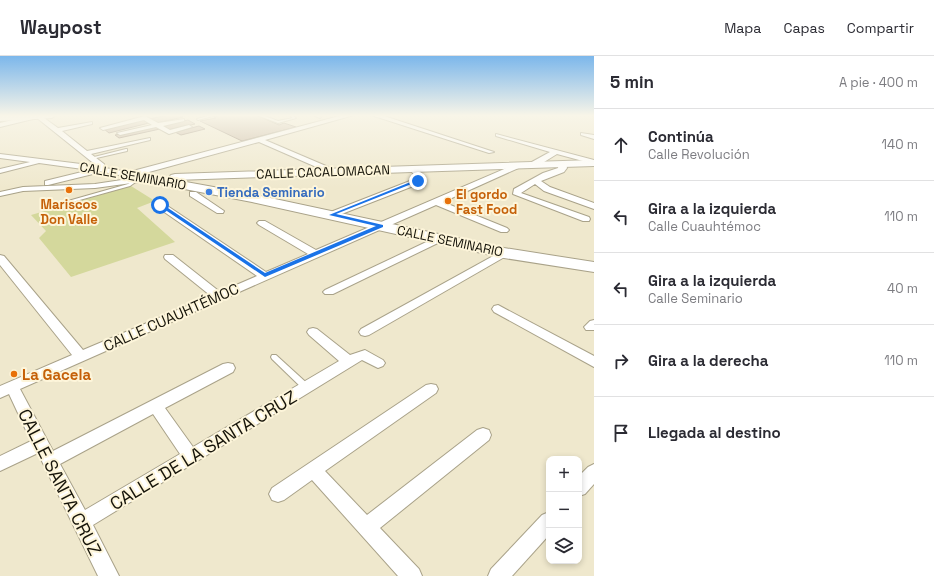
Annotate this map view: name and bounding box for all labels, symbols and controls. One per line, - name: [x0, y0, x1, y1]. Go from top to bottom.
- text: Waypost: [20, 15, 102, 40]
- text: Mapa: [724, 19, 761, 37]
- text: Capas: [783, 19, 825, 37]
- text: Compartir: [847, 19, 914, 37]
- text: 5 min: [610, 71, 654, 93]
- text: A pie · 400 m: [839, 74, 918, 91]
- text: Continúa: [648, 127, 714, 146]
- icon: ahead: [610, 134, 632, 156]
- text: 140 m: [882, 136, 918, 153]
- text: Calle Revolución: [648, 146, 750, 163]
- street label: CALLE SEMINARIO: [78, 158, 188, 194]
- street label: CALLE CACALOMACAN: [256, 161, 390, 183]
- route end: [409, 172, 427, 190]
- place label: Tienda Seminario: [217, 184, 325, 201]
- marker: Mariscos Don Valle: [64, 185, 74, 195]
- place label: El gordo Fast Food: [456, 186, 517, 218]
- marker: Tienda Seminario: [204, 187, 214, 197]
- place label: Mariscos Don Valle: [40, 196, 98, 228]
- route start: [151, 196, 169, 214]
- marker: El gordo Fast Food: [443, 196, 453, 206]
- text: Gira a la izquierda: [648, 199, 776, 218]
- icon: left: [610, 206, 632, 228]
- text: 110 m: [884, 208, 918, 225]
- text: Calle Cuauhtémoc: [648, 218, 761, 235]
- street label: CALLE SEMINARIO: [395, 221, 505, 261]
- text: Gira a la izquierda: [648, 271, 776, 290]
- icon: left: [610, 278, 632, 300]
- street label: CALLE CUAUHTÉMOC: [100, 279, 242, 355]
- text: 40 m: [887, 280, 918, 297]
- text: Calle Seminario: [648, 290, 743, 307]
- icon: right: [610, 350, 632, 372]
- text: Gira a la derecha: [648, 351, 768, 370]
- text: 110 m: [884, 352, 918, 369]
- place label: La Gacela: [22, 365, 91, 384]
- marker: La Gacela: [9, 369, 19, 379]
- street label: CALLE DE LA SANTA CRUZ: [105, 385, 301, 515]
- street label: CALLE SANTA CRUZ: [13, 405, 107, 559]
- icon: arrive: [610, 422, 632, 444]
- text: Llegada al destino: [648, 423, 781, 442]
- map controls: [546, 456, 582, 564]
- button: +: [546, 456, 582, 492]
- button: −: [546, 492, 582, 528]
- button: layers: [546, 528, 582, 564]

